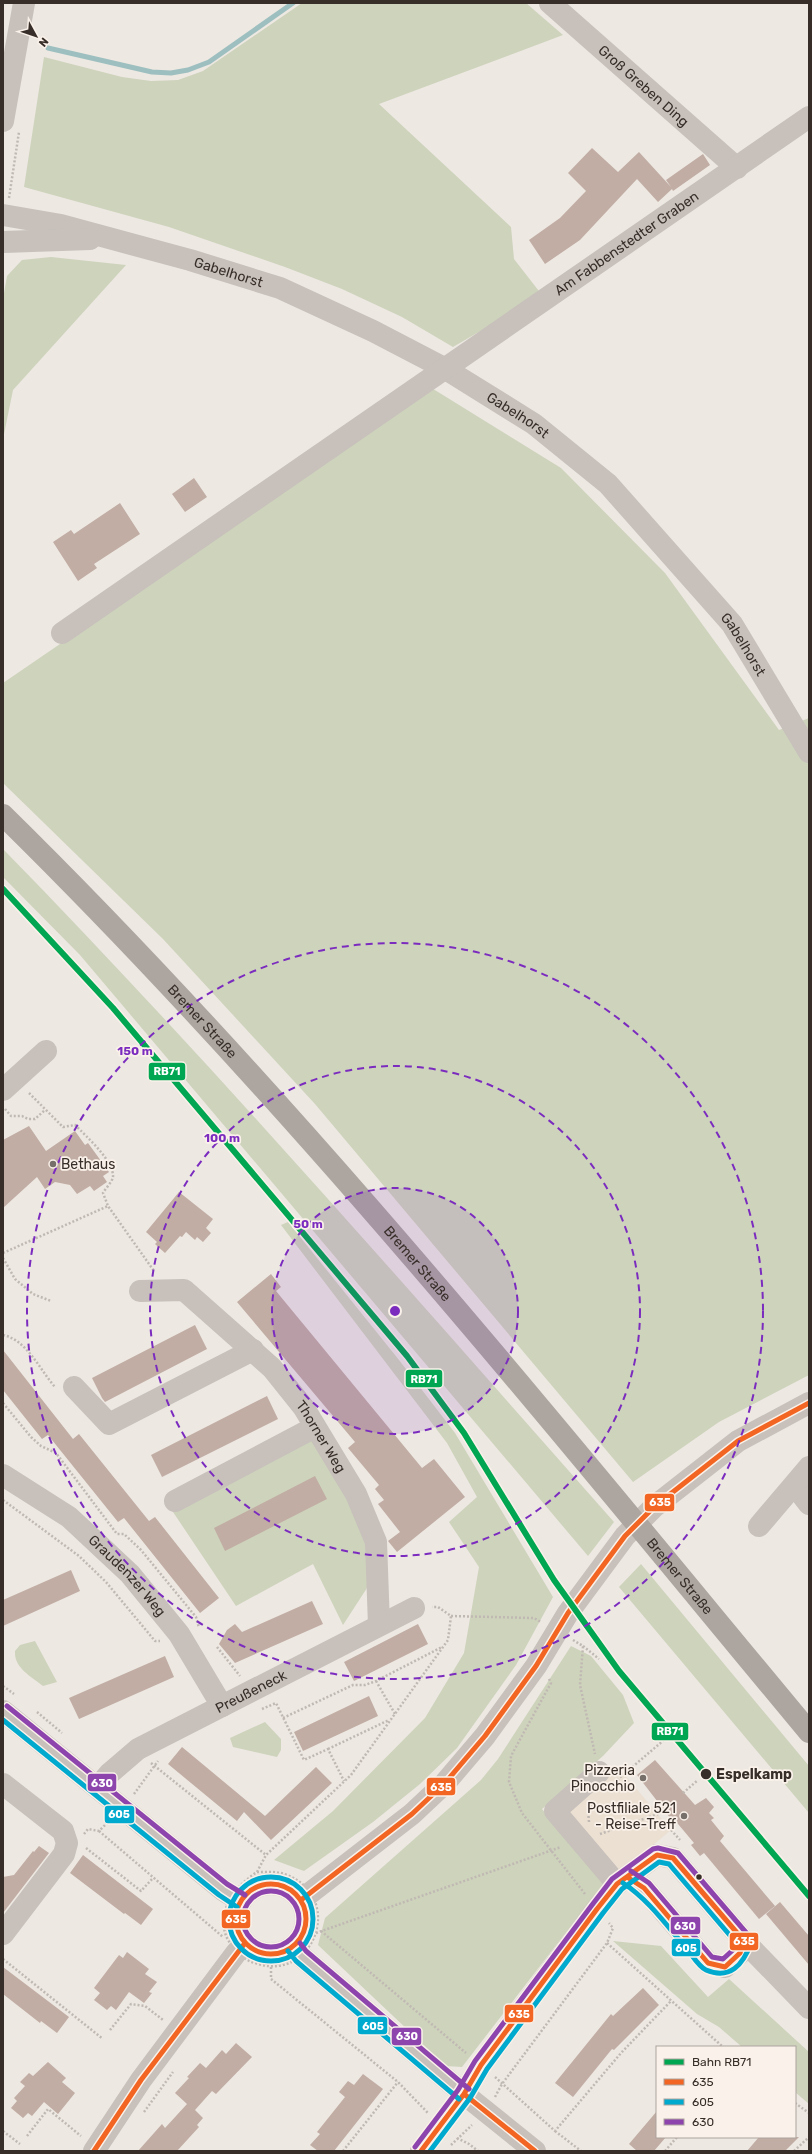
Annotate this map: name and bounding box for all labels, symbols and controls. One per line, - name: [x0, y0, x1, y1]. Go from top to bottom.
- north arrow: [16, 16, 56, 56]
- text: N: [36, 35, 51, 49]
- street label: Groß Greben Ding: [595, 41, 692, 130]
- street label: Am Fabbenstedter Graben: [551, 187, 702, 299]
- street label: Gabelhorst: [192, 253, 266, 291]
- street label: Gabelhorst: [484, 388, 553, 442]
- street label: Gabelhorst: [717, 609, 770, 679]
- street label: Bremer Straße: [164, 981, 241, 1062]
- text: 150 m: [117, 1044, 153, 1058]
- line badge: RB71: [148, 1062, 186, 1081]
- text: RB71: [153, 1065, 181, 1078]
- text: 100 m: [204, 1131, 240, 1145]
- place label: Bethaus: [61, 1156, 115, 1173]
- marker: Bethaus: [48, 1159, 58, 1169]
- text: 50 m: [293, 1217, 323, 1231]
- street label: Bremer Straße: [380, 1222, 455, 1305]
- centre of rings: [388, 1304, 402, 1318]
- line badge: RB71: [405, 1369, 443, 1388]
- text: RB71: [410, 1373, 438, 1386]
- street label: Thorner Weg: [293, 1397, 349, 1476]
- line badge: 635: [644, 1493, 675, 1512]
- text: 635: [649, 1496, 671, 1509]
- street label: Graudenzer Weg: [85, 1531, 170, 1620]
- street label: Bremer Straße: [643, 1534, 717, 1618]
- street label: Preußeneck: [212, 1666, 290, 1717]
- line badge: RB71: [651, 1722, 689, 1741]
- text: RB71: [656, 1725, 684, 1738]
- place label: Pizzeria Pinocchio: [571, 1762, 635, 1795]
- place label: Espelkamp: [716, 1766, 792, 1783]
- marker: Espelkamp: [699, 1767, 713, 1781]
- line badge: 630: [87, 1773, 117, 1792]
- marker: Pizzeria Pinocchio: [638, 1773, 648, 1783]
- text: 630: [91, 1777, 113, 1790]
- line badge: 635: [426, 1777, 456, 1796]
- text: 635: [430, 1781, 452, 1794]
- place label: Postfiliale 521 - Reise-Treff: [587, 1800, 676, 1833]
- line badge: 605: [104, 1805, 135, 1824]
- text: 605: [108, 1808, 130, 1821]
- marker: Postfiliale 521 - Reise-Treff: [679, 1811, 689, 1821]
- unlabelled marker: [694, 1872, 704, 1882]
- line badge: 635: [221, 1909, 251, 1929]
- text: 635: [225, 1913, 247, 1926]
- line badge: 630: [670, 1916, 701, 1935]
- text: 630: [674, 1920, 696, 1933]
- line badge: 635: [729, 1932, 759, 1951]
- text: 635: [733, 1935, 755, 1948]
- line badge: 605: [671, 1938, 701, 1957]
- text: 605: [675, 1942, 697, 1955]
- line badge: 635: [504, 2004, 534, 2023]
- text: 635: [508, 2008, 530, 2021]
- line badge: 605: [357, 2016, 388, 2035]
- text: 605: [362, 2020, 384, 2033]
- line badge: 630: [391, 2027, 422, 2046]
- text: 630: [396, 2030, 418, 2043]
- legend: [656, 2046, 796, 2138]
- text: Bahn RB71: [692, 2055, 751, 2069]
- text: 635: [692, 2075, 714, 2089]
- text: 605: [692, 2095, 714, 2109]
- text: 630: [692, 2115, 714, 2129]

